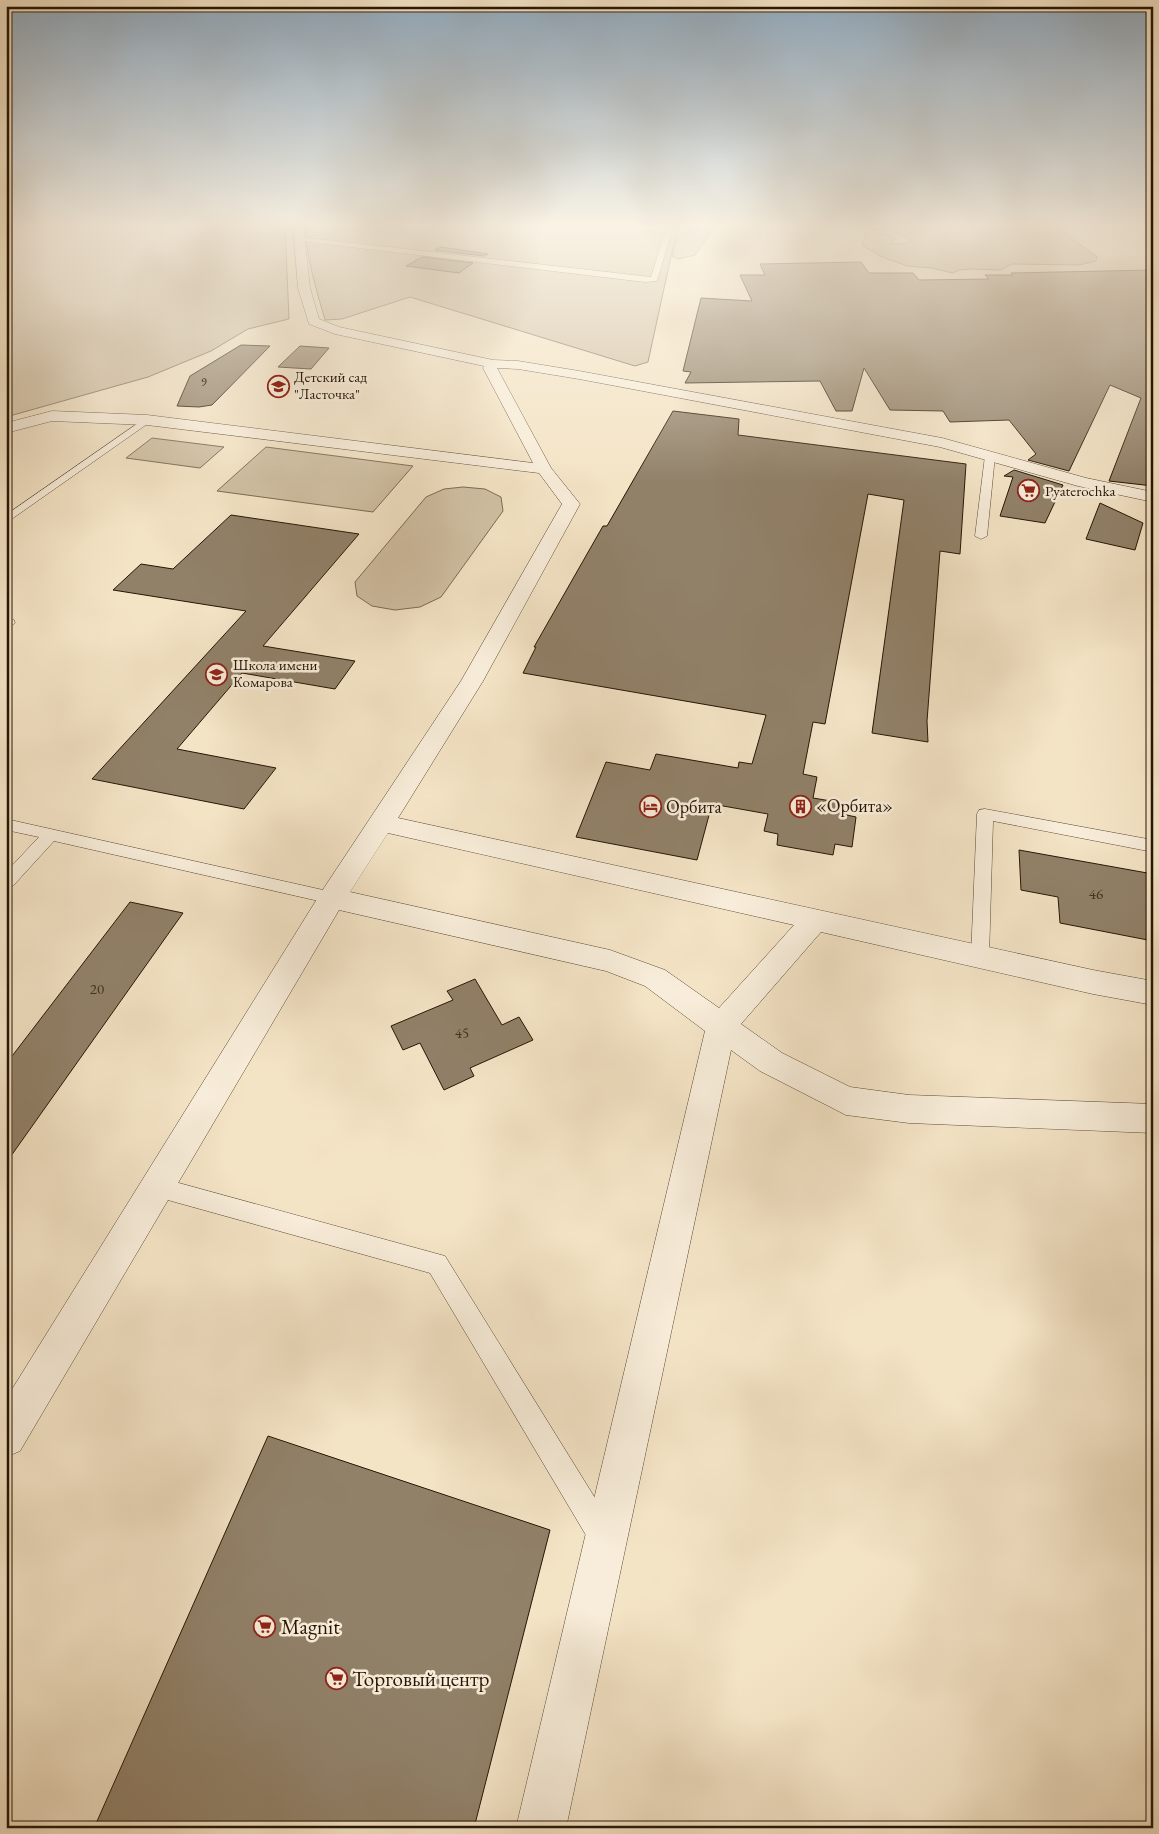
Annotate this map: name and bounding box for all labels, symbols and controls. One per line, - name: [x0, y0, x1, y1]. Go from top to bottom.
- place label: Детский сад "Ласточка": [294, 367, 367, 403]
- house number: 9: [201, 374, 207, 390]
- school or university icon: Детский сад "Ласточка": [266, 374, 290, 398]
- supermarket icon: Pyaterochka: [1017, 479, 1041, 503]
- place label: Pyaterochka: [1045, 481, 1115, 500]
- place label: Школа имени Комарова: [233, 655, 318, 691]
- school or university icon: Школа имени Комарова: [205, 662, 229, 686]
- building icon: «Орбита»: [788, 794, 812, 818]
- place label: «Орбита»: [816, 794, 893, 817]
- hotel icon: Орбита: [638, 795, 662, 819]
- place label: Орбита: [666, 795, 722, 818]
- house number: 46: [1089, 884, 1103, 903]
- house number: 20: [90, 979, 104, 998]
- house number: 45: [455, 1023, 469, 1042]
- place label: Magnit: [281, 1613, 340, 1640]
- supermarket icon: Magnit: [253, 1615, 277, 1639]
- place label: Торговый центр: [352, 1665, 490, 1692]
- supermarket icon: Торговый центр: [324, 1667, 348, 1691]

